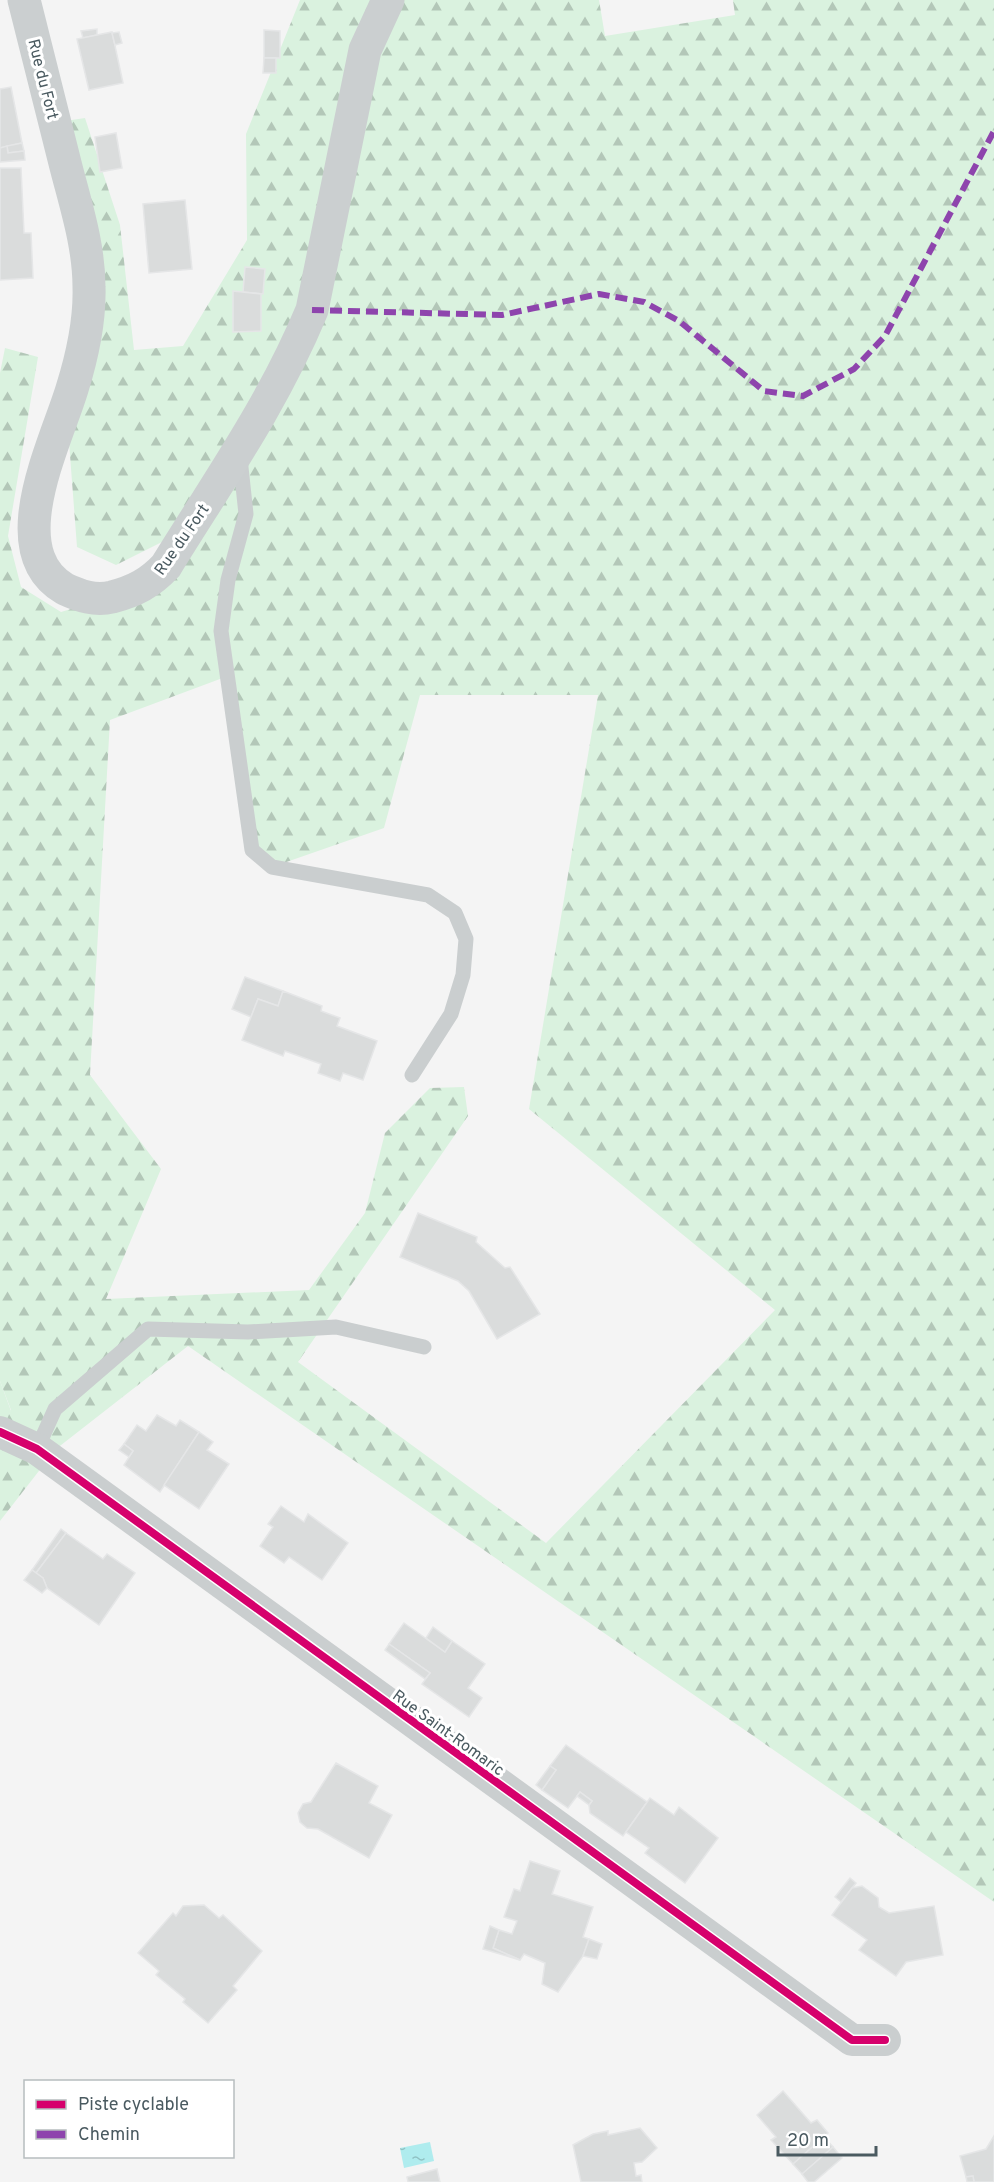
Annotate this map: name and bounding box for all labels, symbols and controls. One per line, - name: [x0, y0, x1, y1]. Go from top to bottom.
- street label: Rue du Fort: [22, 37, 62, 122]
- street label: Rue du Fort: [151, 501, 214, 580]
- street label: Rue Saint-Romaric: [388, 1686, 508, 1781]
- legend: [24, 2080, 234, 2158]
- text: Piste cyclable: [78, 2094, 189, 2117]
- scale bar: [778, 2119, 876, 2157]
- text: Chemin: [78, 2124, 140, 2147]
- text: 20 m: [787, 2130, 829, 2153]

